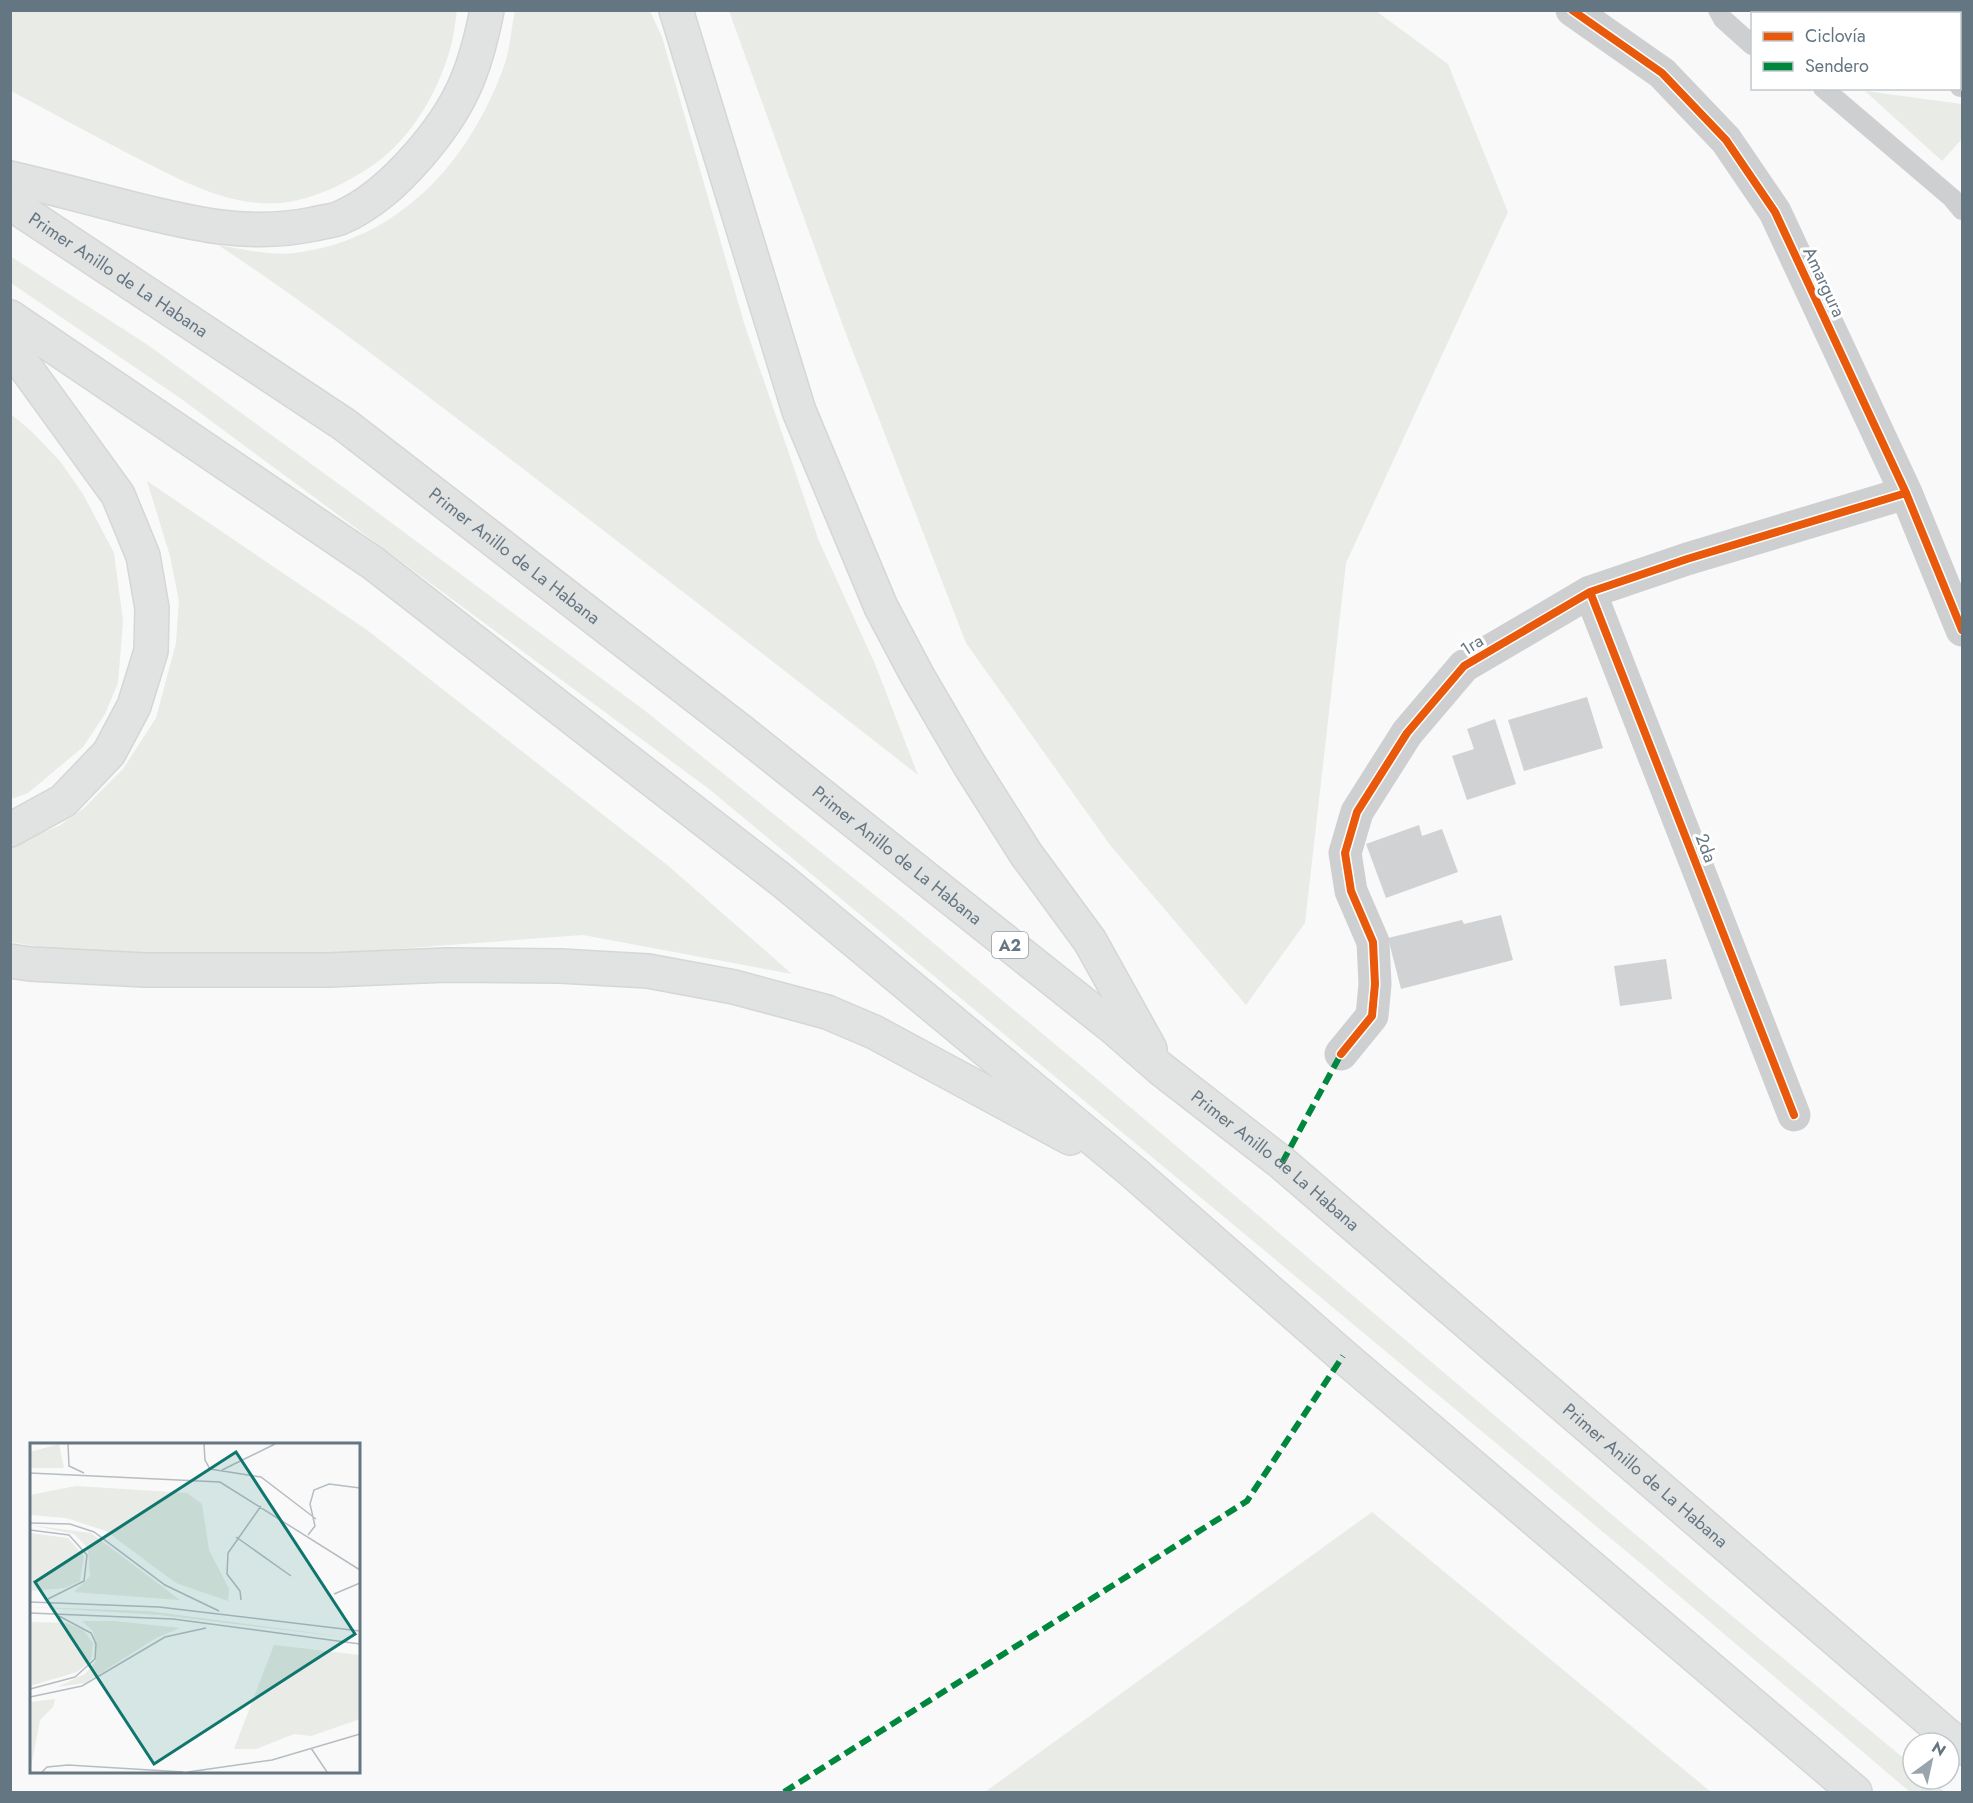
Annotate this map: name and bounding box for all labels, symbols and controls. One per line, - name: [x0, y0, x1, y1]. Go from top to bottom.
- legend: [1751, 12, 1961, 90]
- text: Ciclovía: [1805, 23, 1866, 49]
- text: Sendero: [1805, 53, 1869, 79]
- street label: Primer Anillo de La Habana: [23, 206, 213, 344]
- street label: Amargura: [1796, 243, 1852, 321]
- street label: Primer Anillo de La Habana: [423, 481, 606, 631]
- street label: 1ra: [1455, 628, 1489, 662]
- street label: Primer Anillo de La Habana: [807, 780, 988, 931]
- street label: 2da: [1689, 830, 1723, 866]
- road number: A2: [992, 932, 1028, 958]
- street label: Primer Anillo de La Habana: [1186, 1084, 1365, 1237]
- street label: Primer Anillo de La Habana: [1557, 1397, 1734, 1554]
- inset map: [30, 1443, 360, 1773]
- north arrow: [1901, 1731, 1961, 1791]
- text: N: [1927, 1736, 1950, 1762]

